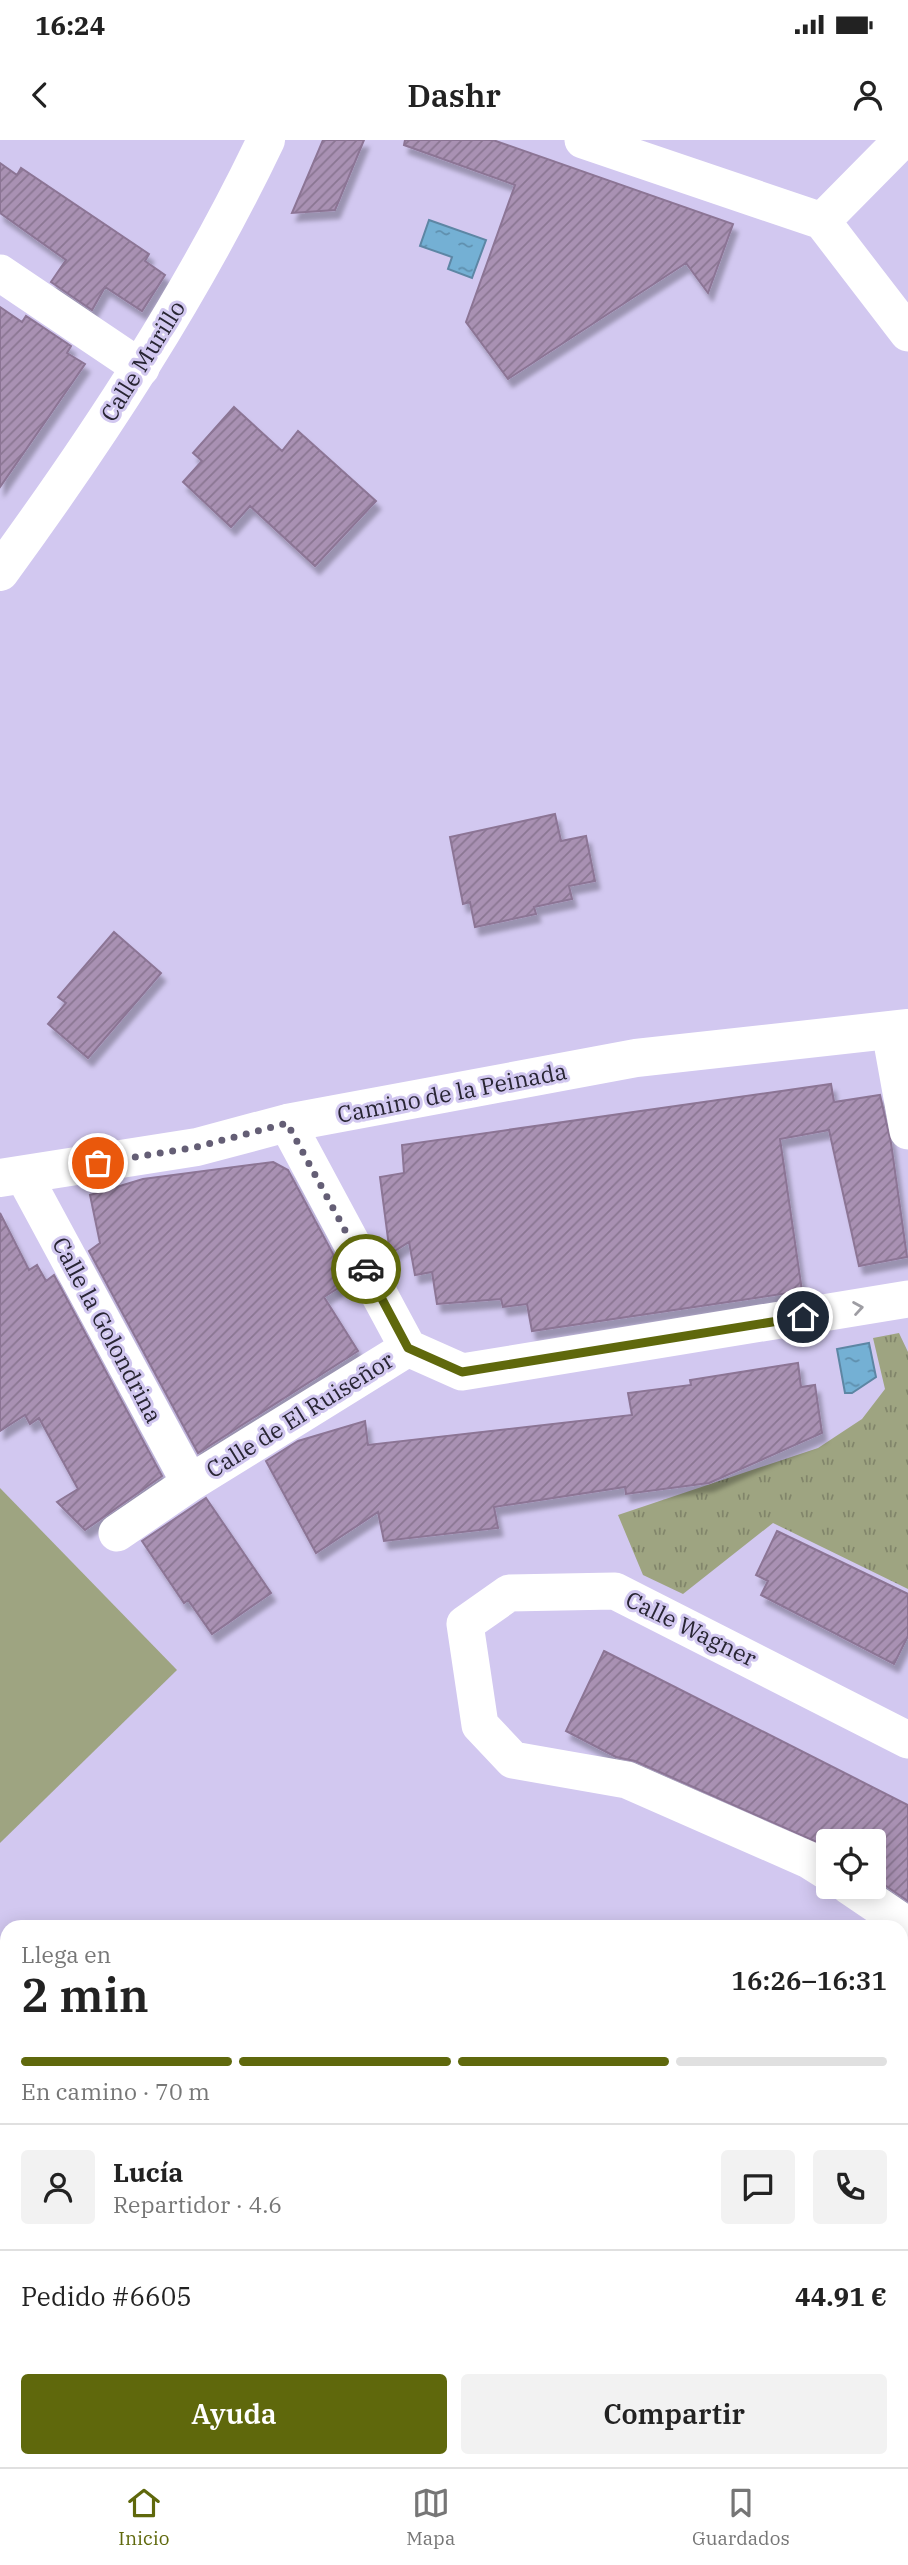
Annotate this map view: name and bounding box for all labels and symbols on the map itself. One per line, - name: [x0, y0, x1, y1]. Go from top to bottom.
- street label: Calle Murillo: [93, 294, 191, 427]
- street label: Camino de la Peinada: [335, 1055, 569, 1129]
- pin: [68, 1133, 128, 1193]
- street label: Calle la Golondrina: [46, 1231, 170, 1428]
- courier: [331, 1234, 401, 1304]
- pin: [773, 1287, 833, 1347]
- one-way arrow: [852, 1301, 864, 1316]
- street label: Calle de El Ruiseñor: [200, 1344, 399, 1484]
- street label: Calle Wagner: [621, 1584, 762, 1673]

